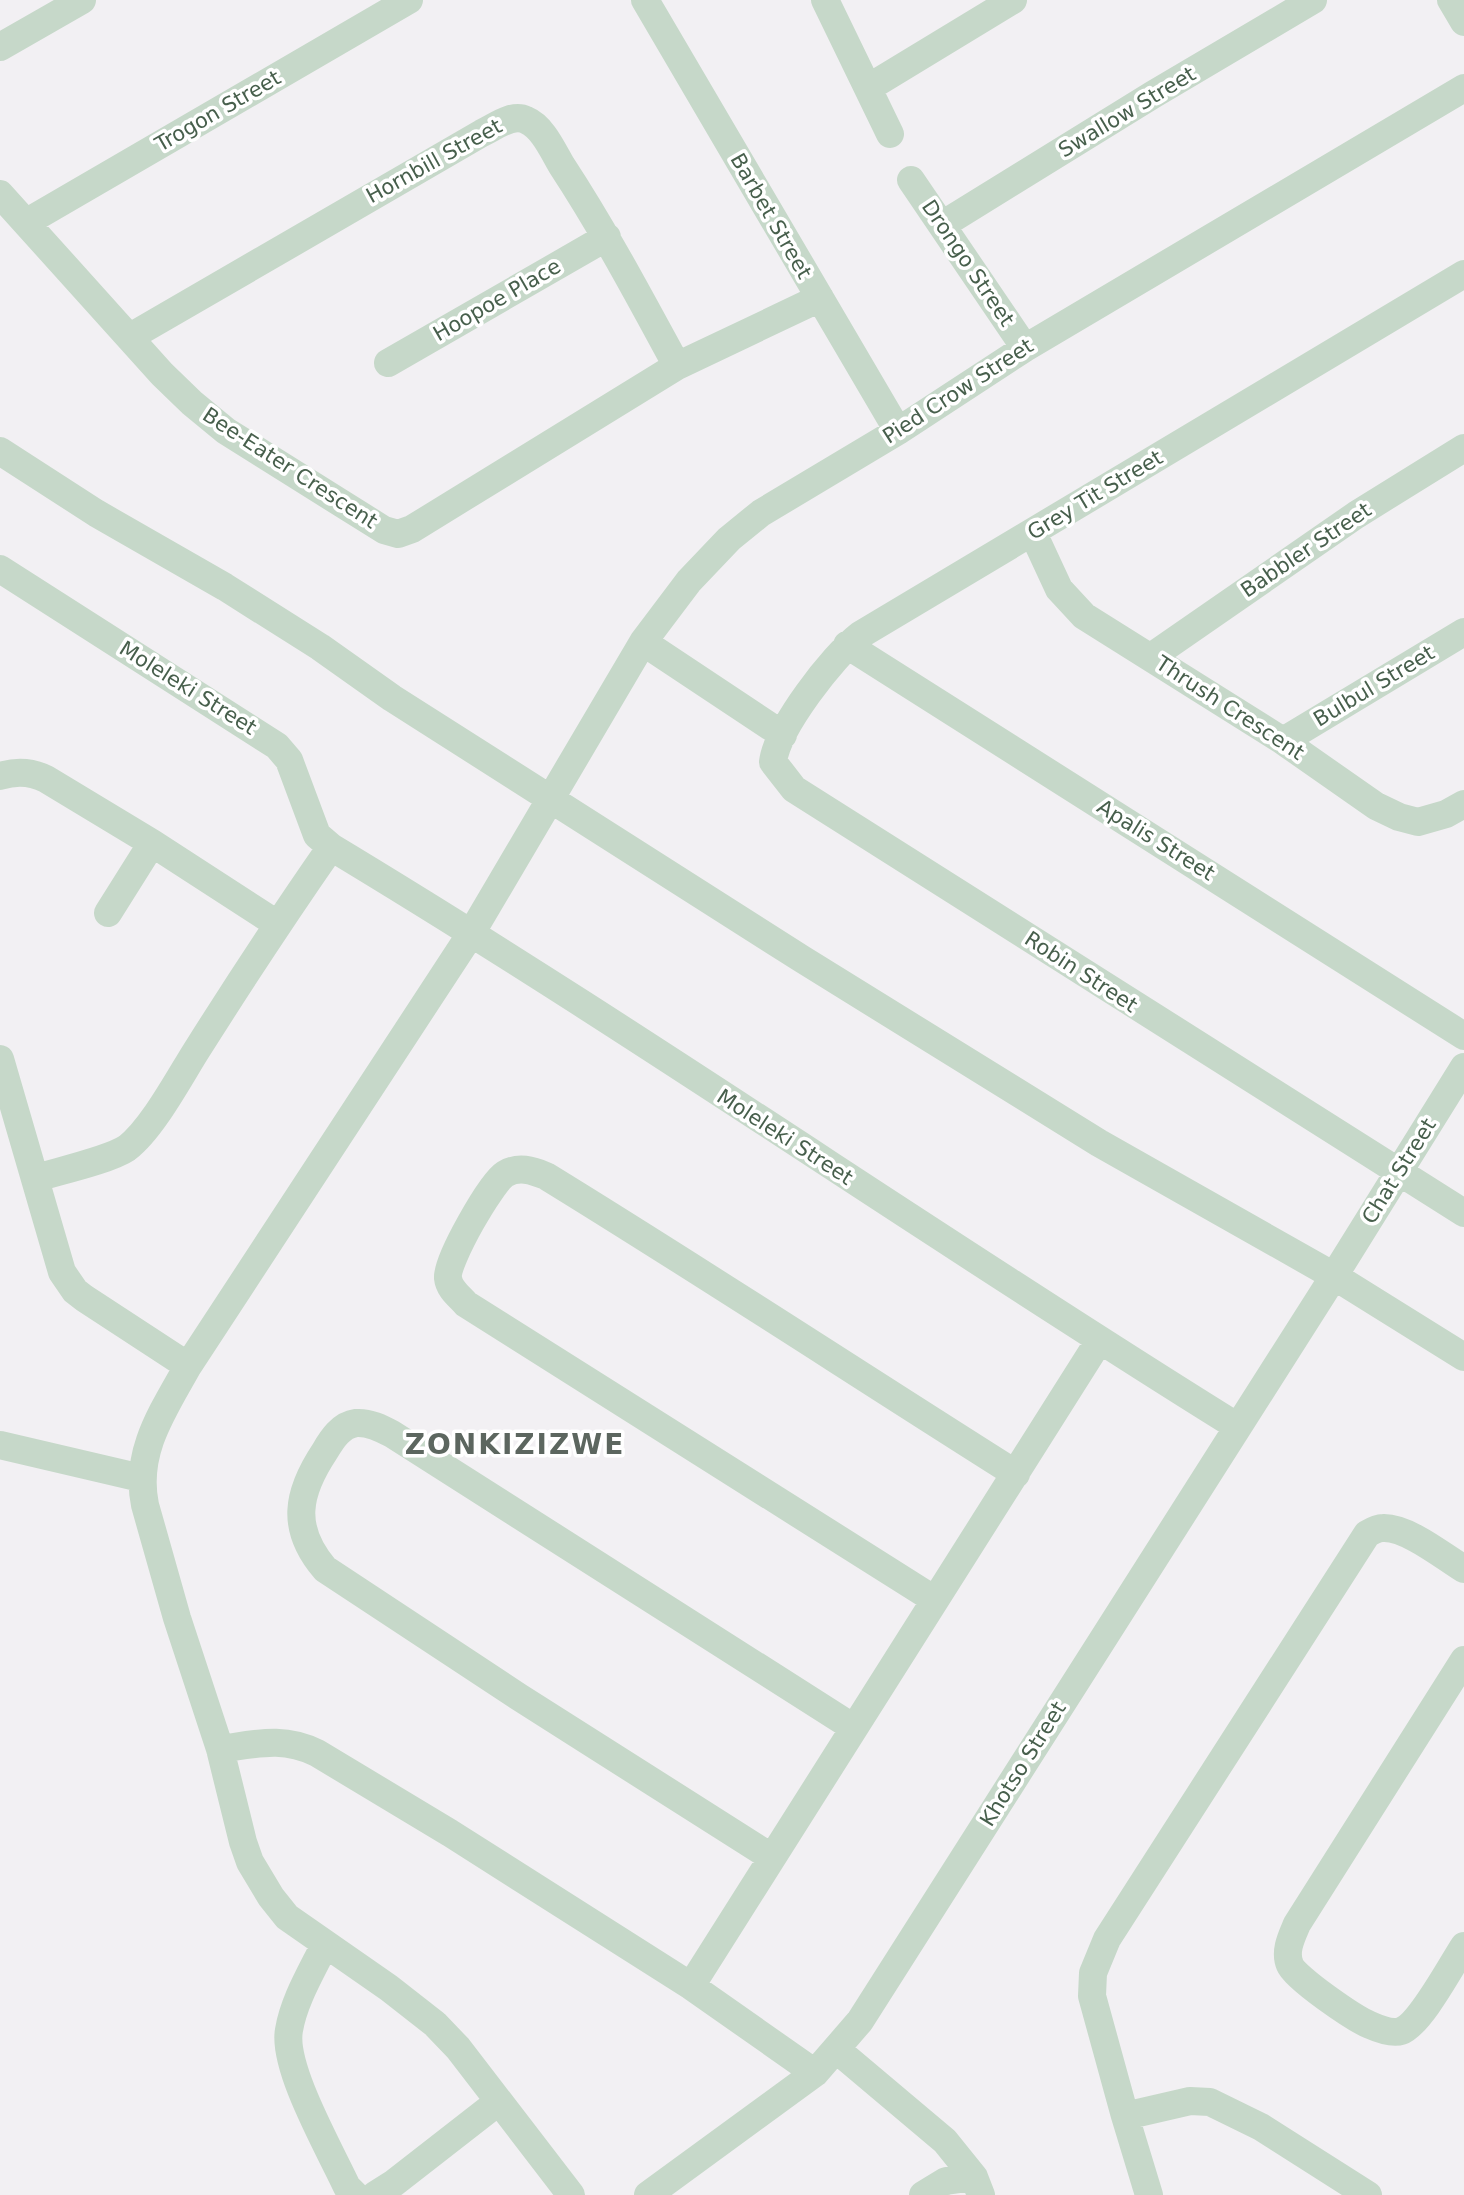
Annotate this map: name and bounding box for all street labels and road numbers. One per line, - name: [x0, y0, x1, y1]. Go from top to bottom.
- street label: Swallow Street: [1054, 62, 1200, 162]
- street label: Trogon Street: [150, 65, 285, 157]
- street label: Hornbill Street: [362, 114, 506, 208]
- street label: Barbet Street: [725, 149, 817, 283]
- street label: Drongo Street: [917, 195, 1019, 331]
- street label: Hoopoe Place: [429, 254, 565, 346]
- street label: Pied Crow Street: [878, 333, 1038, 449]
- street label: Bee-Eater Crescent: [198, 403, 382, 533]
- street label: Grey Tit Street: [1023, 445, 1167, 545]
- street label: Babbler Street: [1236, 498, 1376, 602]
- street label: Moleleki Street: [115, 636, 261, 740]
- street label: Bulbul Street: [1309, 641, 1439, 731]
- street label: Thrush Crescent: [1151, 651, 1309, 765]
- street label: Apalis Street: [1093, 794, 1219, 886]
- street label: Robin Street: [1020, 927, 1142, 1017]
- street label: Moleleki Street: [713, 1084, 857, 1190]
- street label: Chat Street: [1357, 1114, 1441, 1228]
- street label: Khotso Street: [975, 1697, 1071, 1831]

